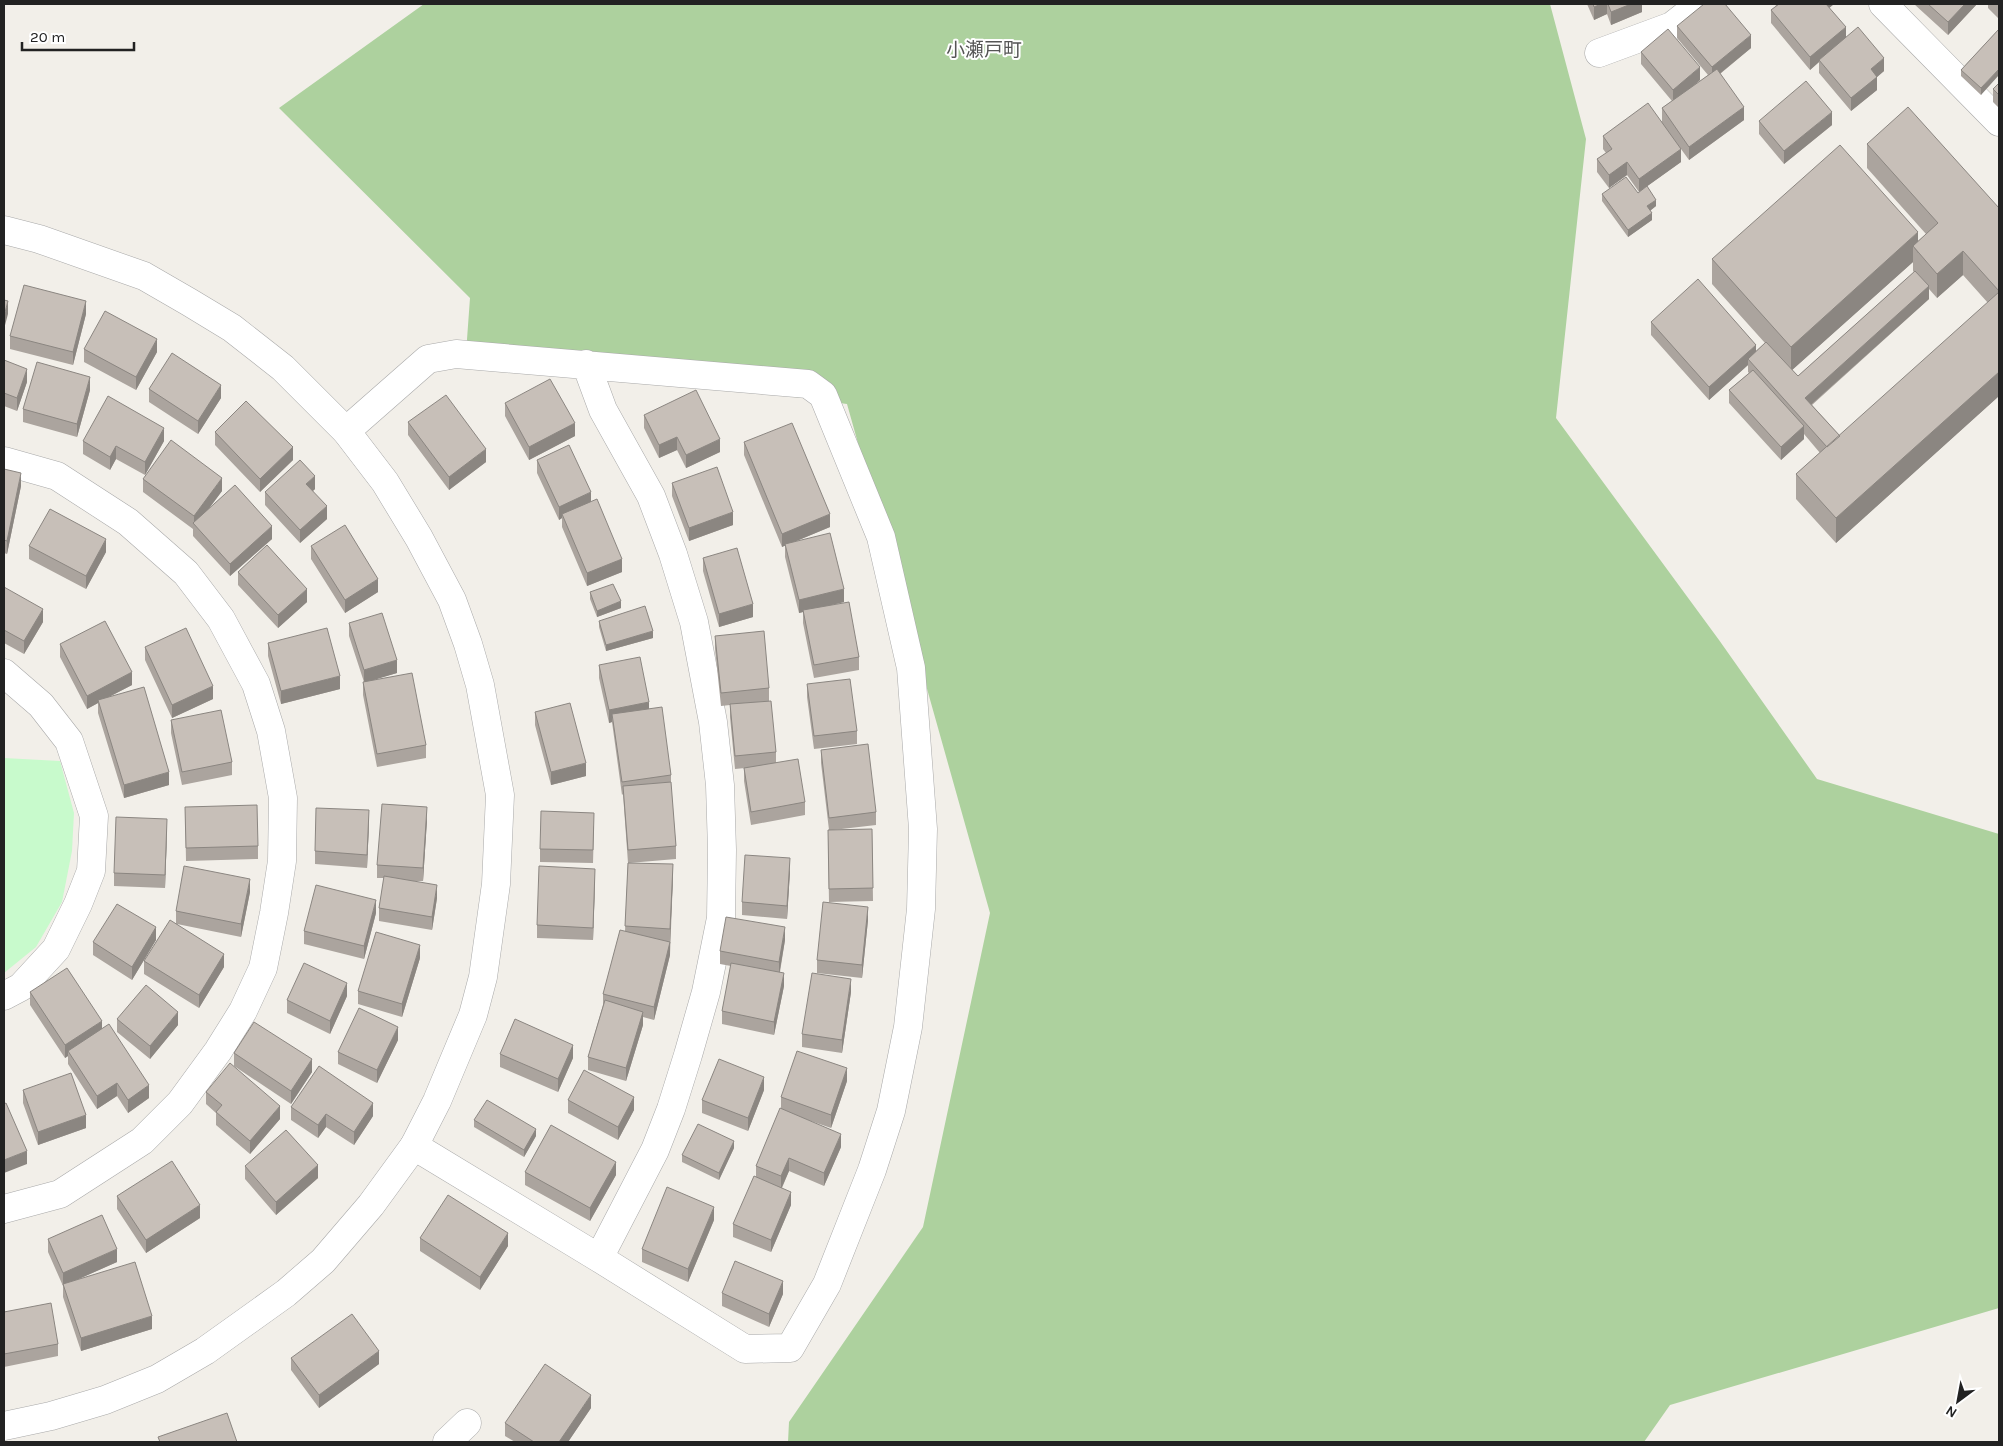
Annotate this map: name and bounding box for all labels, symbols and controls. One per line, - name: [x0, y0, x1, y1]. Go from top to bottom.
- scale bar: [22, 20, 135, 52]
- text: 20 m: [30, 28, 65, 46]
- district label: 小瀬戸町: [946, 39, 1022, 61]
- north arrow: [1933, 1376, 1983, 1426]
- text: N: [1943, 1402, 1960, 1421]

